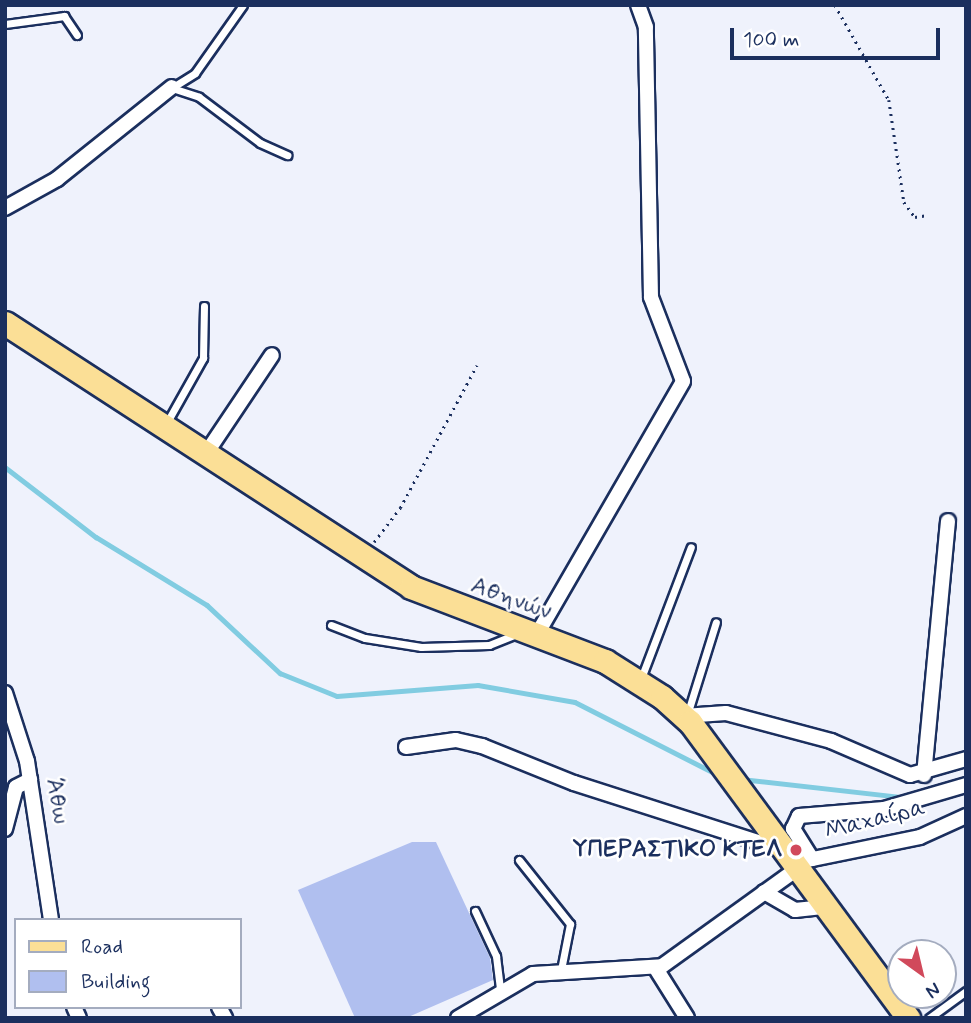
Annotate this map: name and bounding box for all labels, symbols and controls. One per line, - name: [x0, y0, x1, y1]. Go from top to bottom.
- scale bar: [733, 14, 943, 58]
- text: 100 m: [743, 26, 799, 54]
- street label: Αθηνών: [467, 571, 555, 627]
- street label: Άθω: [39, 776, 75, 826]
- street label: Μαχαίρα: [822, 794, 928, 846]
- place label: ΥΠΕΡΑΣΤΙΚΟ ΚΤΕΛ: [573, 836, 782, 864]
- marker: ΥΠΕΡΑΣΤΙΚΟ ΚΤΕΛ: [788, 842, 804, 858]
- legend: [14, 918, 242, 1009]
- text: Road: [81, 933, 123, 961]
- north arrow: [887, 939, 957, 1009]
- text: Building: [81, 968, 151, 996]
- text: N: [921, 976, 945, 1004]

